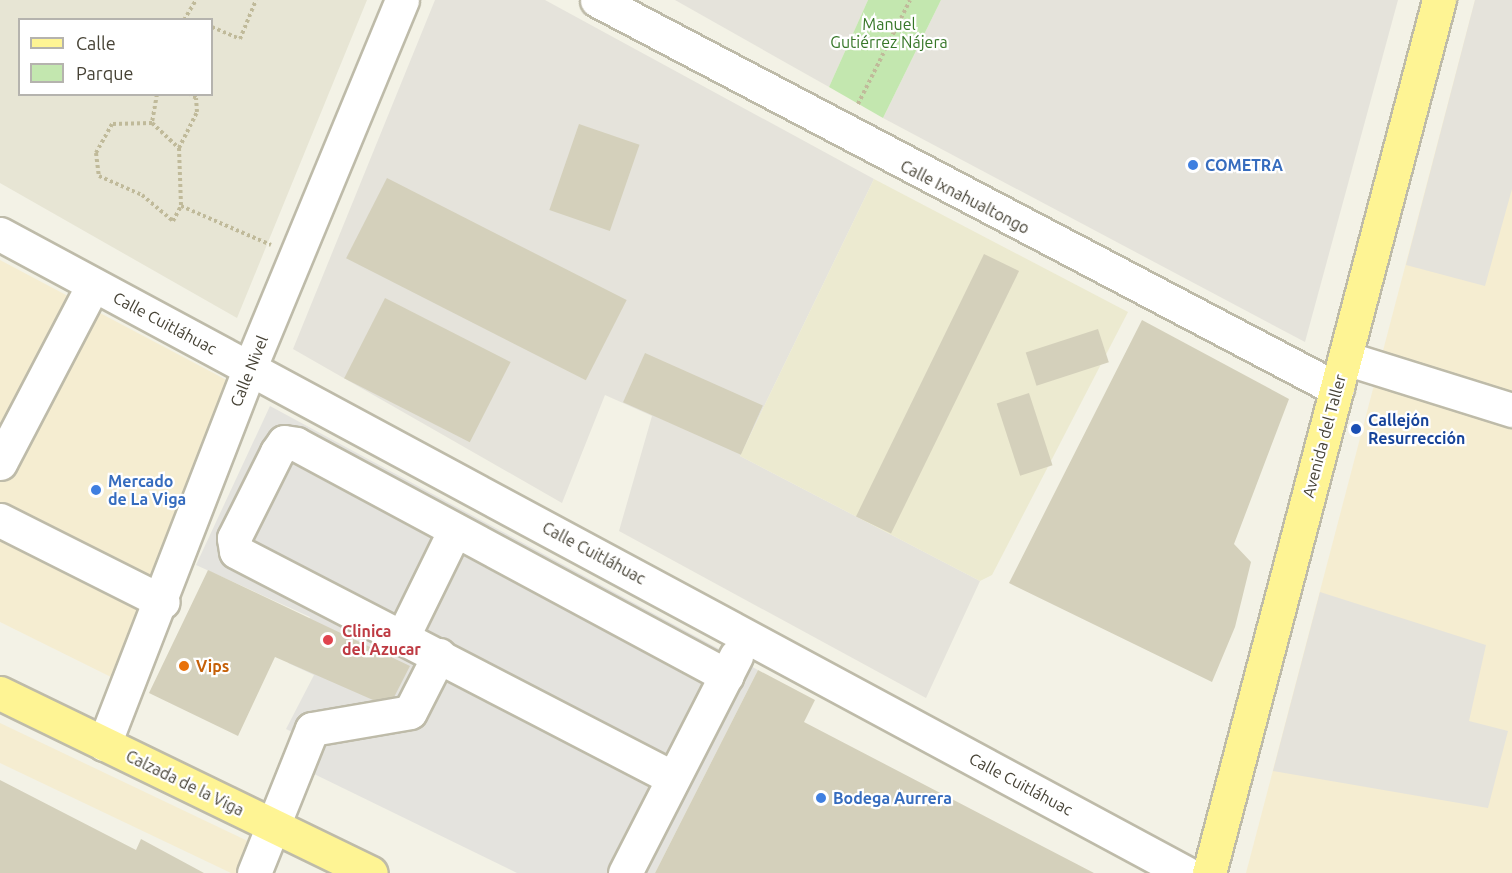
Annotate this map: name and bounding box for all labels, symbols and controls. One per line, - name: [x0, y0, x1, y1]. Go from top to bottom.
- park label: Manuel Gutiérrez Nájera: [830, 14, 948, 52]
- legend: [18, 18, 213, 96]
- text: Calle: [76, 33, 116, 53]
- text: Parque: [76, 63, 133, 83]
- place label: COMETRA: [1205, 155, 1283, 175]
- street label: Calle Ixnahualtongo: [897, 156, 1033, 238]
- marker: COMETRA: [1186, 158, 1200, 172]
- street label: Calle Cuitláhuac: [110, 288, 220, 358]
- street label: Calle Nivel: [226, 333, 272, 409]
- street label: Avenida del Taller: [1298, 372, 1350, 500]
- place label: Callejón Resurrección: [1368, 410, 1465, 448]
- marker: Callejón Resurrección: [1349, 422, 1363, 436]
- place label: Mercado de La Viga: [108, 471, 186, 509]
- marker: Mercado de La Viga: [89, 483, 103, 497]
- street label: Calle Cuitláhuac: [539, 518, 649, 588]
- place label: Clinica del Azucar: [342, 621, 421, 659]
- marker: Clinica del Azucar: [319, 631, 337, 649]
- place label: Vips: [196, 656, 229, 676]
- marker: Vips: [177, 659, 191, 673]
- street label: Calzada de la Viga: [123, 746, 247, 820]
- street label: Calle Cuitláhuac: [966, 749, 1076, 819]
- place label: Bodega Aurrera: [833, 788, 952, 808]
- marker: Bodega Aurrera: [814, 791, 828, 805]

